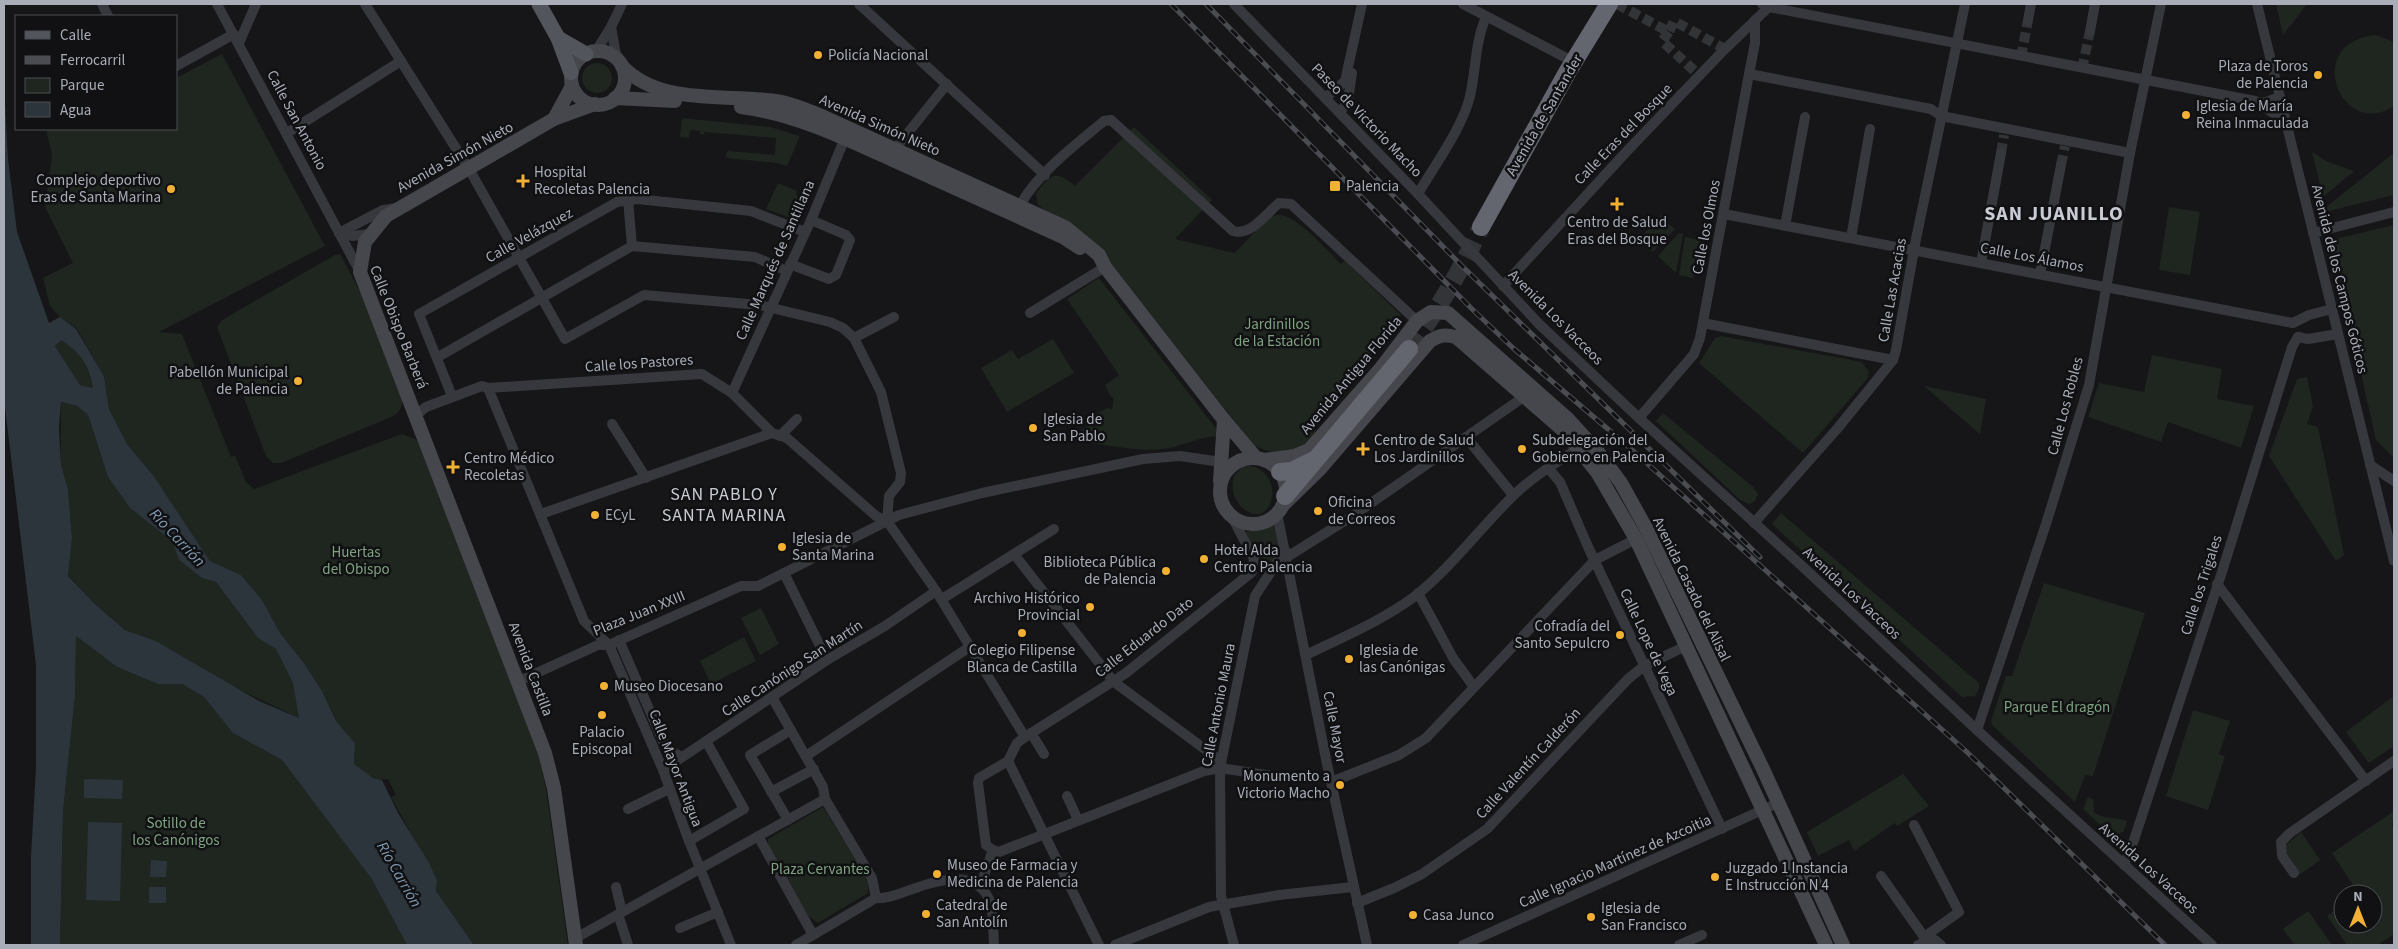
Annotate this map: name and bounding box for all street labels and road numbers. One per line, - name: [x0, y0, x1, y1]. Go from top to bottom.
- street label: Avenida de Santander: [1501, 50, 1588, 180]
- street label: Paseo de Victorio Macho: [1306, 58, 1427, 182]
- street label: Calle San Antonio: [261, 67, 332, 174]
- street label: Calle Eras del Bosque: [1569, 79, 1677, 190]
- street label: Avenida Simón Nieto: [816, 89, 944, 162]
- street label: Avenida Simón Nieto: [393, 117, 517, 198]
- street label: Calle Marqués de Santillana: [731, 177, 820, 344]
- street label: Calle los Olmos: [1687, 178, 1726, 276]
- street label: Avenida de los Campos Góticos: [2306, 182, 2373, 376]
- street label: Calle Velázquez: [482, 203, 577, 268]
- street label: Calle Las Acacias: [1873, 236, 1912, 344]
- street label: Calle Los Álamos: [1978, 237, 2085, 278]
- street label: Calle Obispo Barberá: [364, 262, 433, 392]
- street label: Avenida Los Vacceos: [1503, 265, 1608, 370]
- street label: Avenida Antigua Florida: [1296, 312, 1407, 439]
- street label: Calle los Pastores: [584, 349, 694, 378]
- street label: Calle Los Robles: [2042, 355, 2089, 458]
- street label: Avenida Casado del Alisal: [1647, 513, 1736, 665]
- street label: Calle los Trigales: [2175, 532, 2228, 638]
- street label: Avenida Los Vacceos: [1798, 542, 1905, 645]
- street label: Plaza Juan XXIII: [590, 585, 688, 642]
- street label: Calle Lope de Vega: [1614, 585, 1683, 700]
- street label: Calle Eduardo Dato: [1091, 592, 1198, 683]
- street label: Calle Canónigo San Martín: [718, 615, 867, 722]
- street label: Avenida Castilla: [503, 619, 558, 719]
- street label: Calle Antonio Maura: [1196, 641, 1241, 769]
- street label: Calle Mayor: [1317, 689, 1352, 766]
- street label: Calle Valentín Calderón: [1471, 703, 1586, 824]
- street label: Calle Mayor Antigua: [643, 706, 708, 830]
- street label: Calle Ignacio Martínez de Azcoitia: [1516, 809, 1715, 913]
- street label: Avenida Los Vacceos: [2094, 818, 2203, 919]

